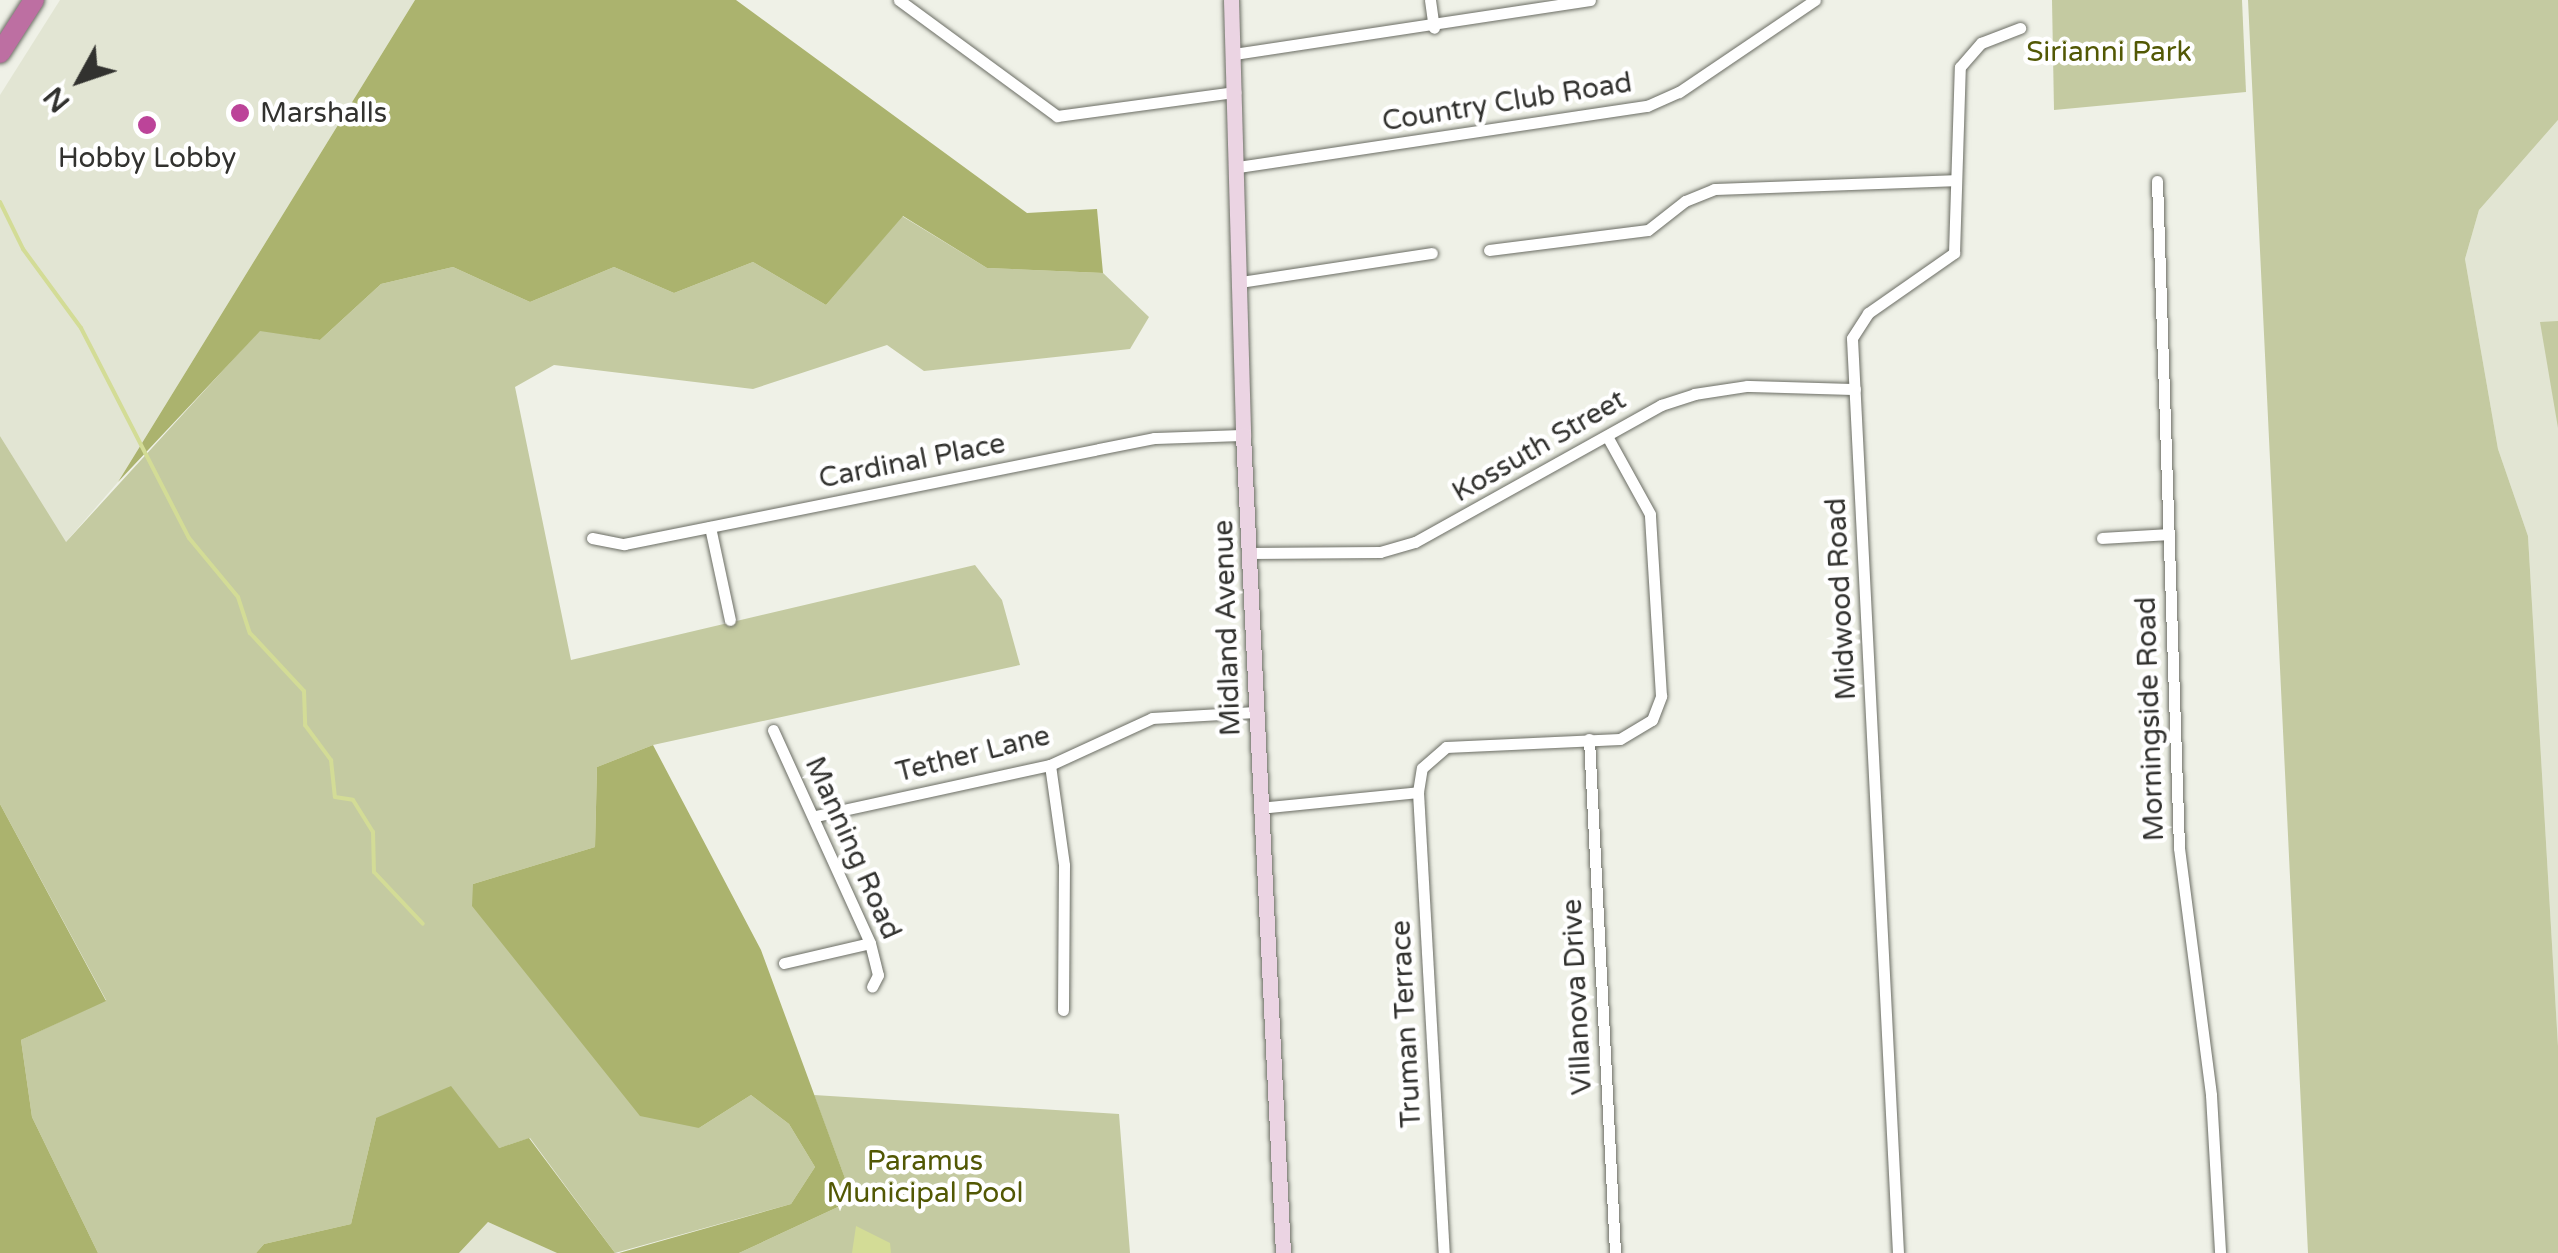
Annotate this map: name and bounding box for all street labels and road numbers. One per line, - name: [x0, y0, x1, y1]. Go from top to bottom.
- street label: Country Club Road: [1380, 66, 1634, 138]
- street label: Kossuth Street: [1446, 383, 1632, 509]
- street label: Cardinal Place: [816, 426, 1008, 496]
- street label: Midwood Road: [1819, 497, 1863, 701]
- street label: Midland Avenue: [1206, 519, 1248, 737]
- street label: Morningside Road: [2129, 596, 2171, 842]
- street label: Tether Lane: [893, 719, 1053, 789]
- street label: Manning Road: [798, 752, 908, 944]
- street label: Villanova Drive: [1555, 898, 1599, 1096]
- street label: Truman Terrace: [1384, 919, 1428, 1129]

